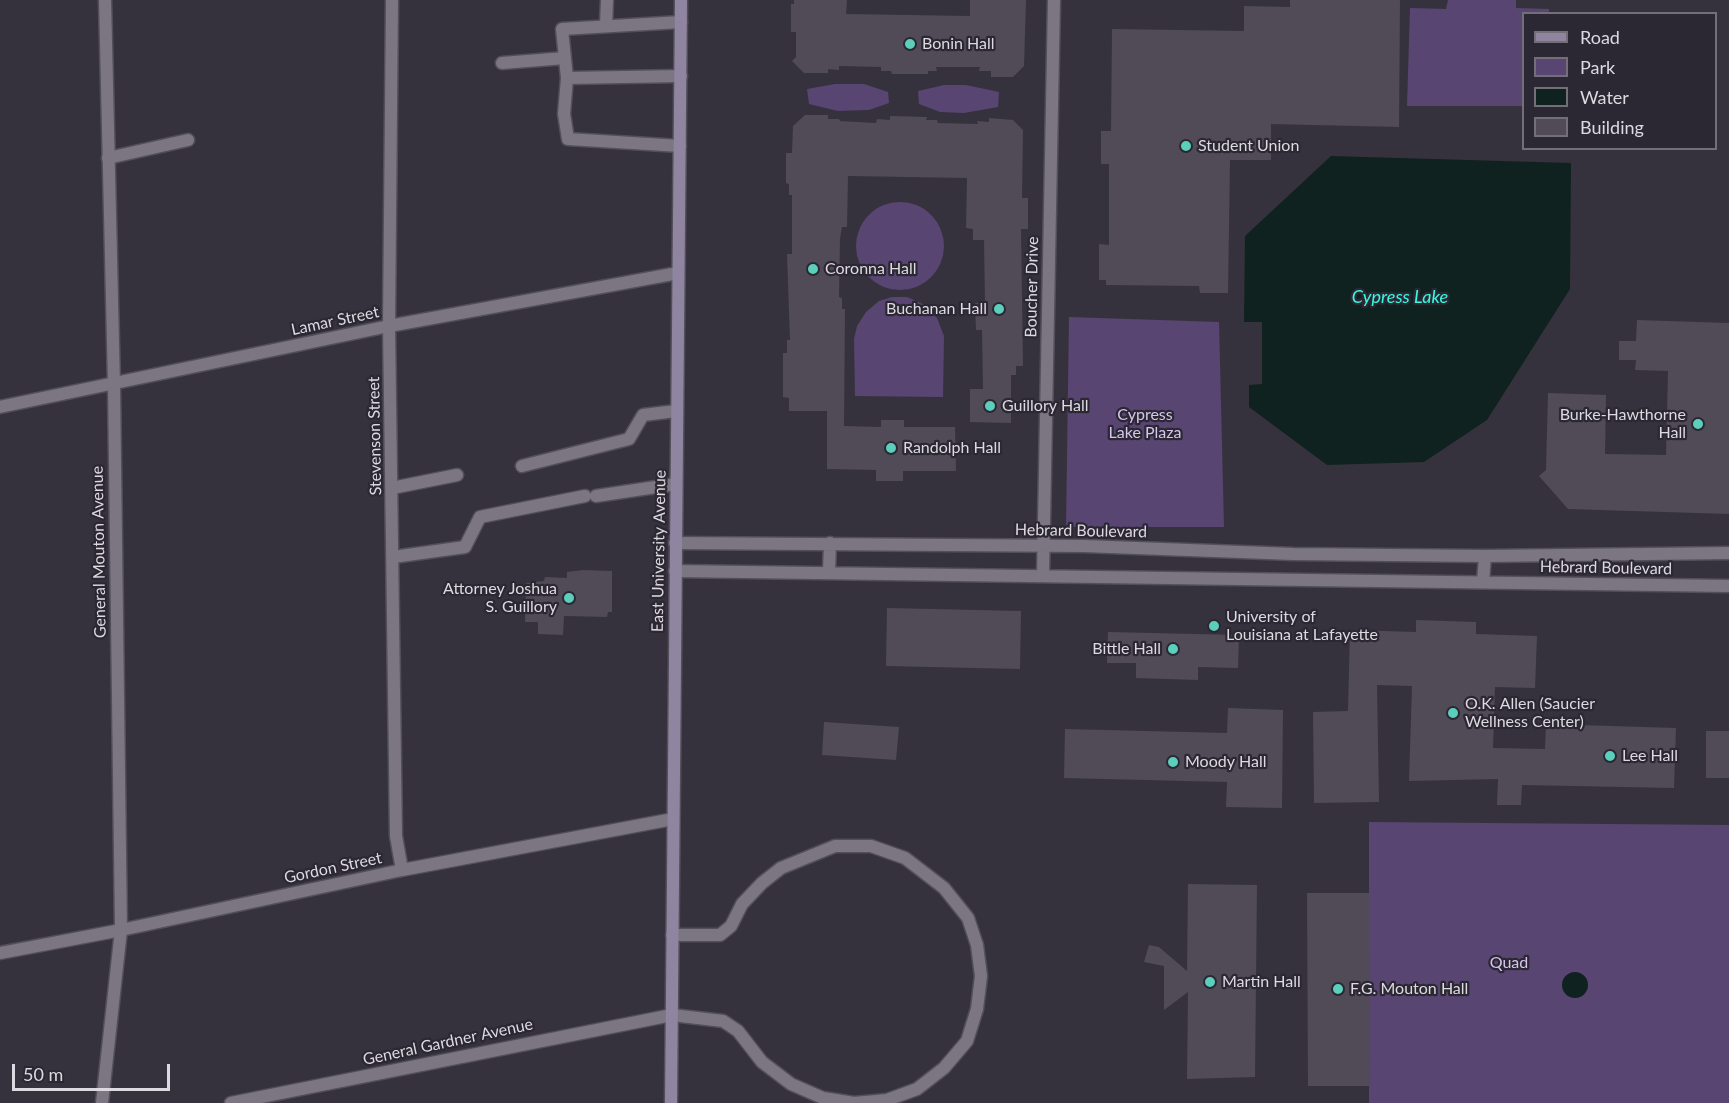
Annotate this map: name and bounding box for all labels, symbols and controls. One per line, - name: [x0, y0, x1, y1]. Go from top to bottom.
- legend: [1522, 12, 1717, 150]
- text: Road: [1580, 26, 1620, 48]
- place label: Bonin Hall: [922, 34, 995, 54]
- marker: Bonin Hall: [903, 37, 917, 51]
- text: Park: [1580, 56, 1615, 78]
- text: Water: [1580, 86, 1629, 108]
- text: Building: [1580, 116, 1644, 138]
- place label: Student Union: [1198, 136, 1299, 156]
- marker: Student Union: [1179, 139, 1193, 153]
- street label: Boucher Drive: [1022, 236, 1042, 338]
- place label: Coronna Hall: [825, 259, 917, 279]
- marker: Coronna Hall: [806, 262, 820, 276]
- water label: Cypress Lake: [1352, 286, 1448, 308]
- place label: Buchanan Hall: [886, 299, 987, 319]
- street label: Lamar Street: [289, 302, 381, 340]
- marker: Buchanan Hall: [992, 302, 1006, 316]
- street label: Stevenson Street: [364, 376, 386, 496]
- place label: Guillory Hall: [1002, 396, 1089, 416]
- marker: Guillory Hall: [983, 399, 997, 413]
- park label: Cypress Lake Plaza: [1109, 405, 1181, 443]
- place label: Burke-Hawthorne Hall: [1560, 405, 1686, 443]
- marker: Burke-Hawthorne Hall: [1691, 417, 1705, 431]
- place label: Randolph Hall: [903, 438, 1001, 458]
- marker: Randolph Hall: [884, 441, 898, 455]
- street label: General Mouton Avenue: [88, 466, 110, 638]
- street label: East University Avenue: [648, 470, 670, 632]
- street label: Hebrard Boulevard: [1015, 520, 1147, 542]
- street label: Hebrard Boulevard: [1540, 557, 1672, 579]
- place label: Attorney Joshua S. Guillory: [443, 579, 557, 617]
- marker: Attorney Joshua S. Guillory: [562, 591, 576, 605]
- place label: University of Louisiana at Lafayette: [1226, 607, 1378, 645]
- marker: University of Louisiana at Lafayette: [1207, 619, 1221, 633]
- place label: Bittle Hall: [1092, 639, 1161, 659]
- marker: Bittle Hall: [1166, 642, 1180, 656]
- place label: O.K. Allen (Saucier Wellness Center): [1465, 694, 1595, 732]
- marker: O.K. Allen (Saucier Wellness Center): [1446, 706, 1460, 720]
- place label: Lee Hall: [1622, 746, 1678, 766]
- marker: Lee Hall: [1603, 749, 1617, 763]
- place label: Moody Hall: [1185, 752, 1267, 772]
- marker: Moody Hall: [1166, 755, 1180, 769]
- street label: Gordon Street: [282, 848, 384, 888]
- park label: Quad: [1490, 953, 1528, 973]
- place label: Martin Hall: [1222, 972, 1301, 992]
- marker: Martin Hall: [1203, 975, 1217, 989]
- place label: F.G. Mouton Hall: [1350, 979, 1468, 999]
- marker: F.G. Mouton Hall: [1331, 982, 1345, 996]
- street label: General Gardner Avenue: [361, 1015, 535, 1069]
- scale bar: [15, 1052, 172, 1090]
- text: 50 m: [23, 1063, 63, 1085]

